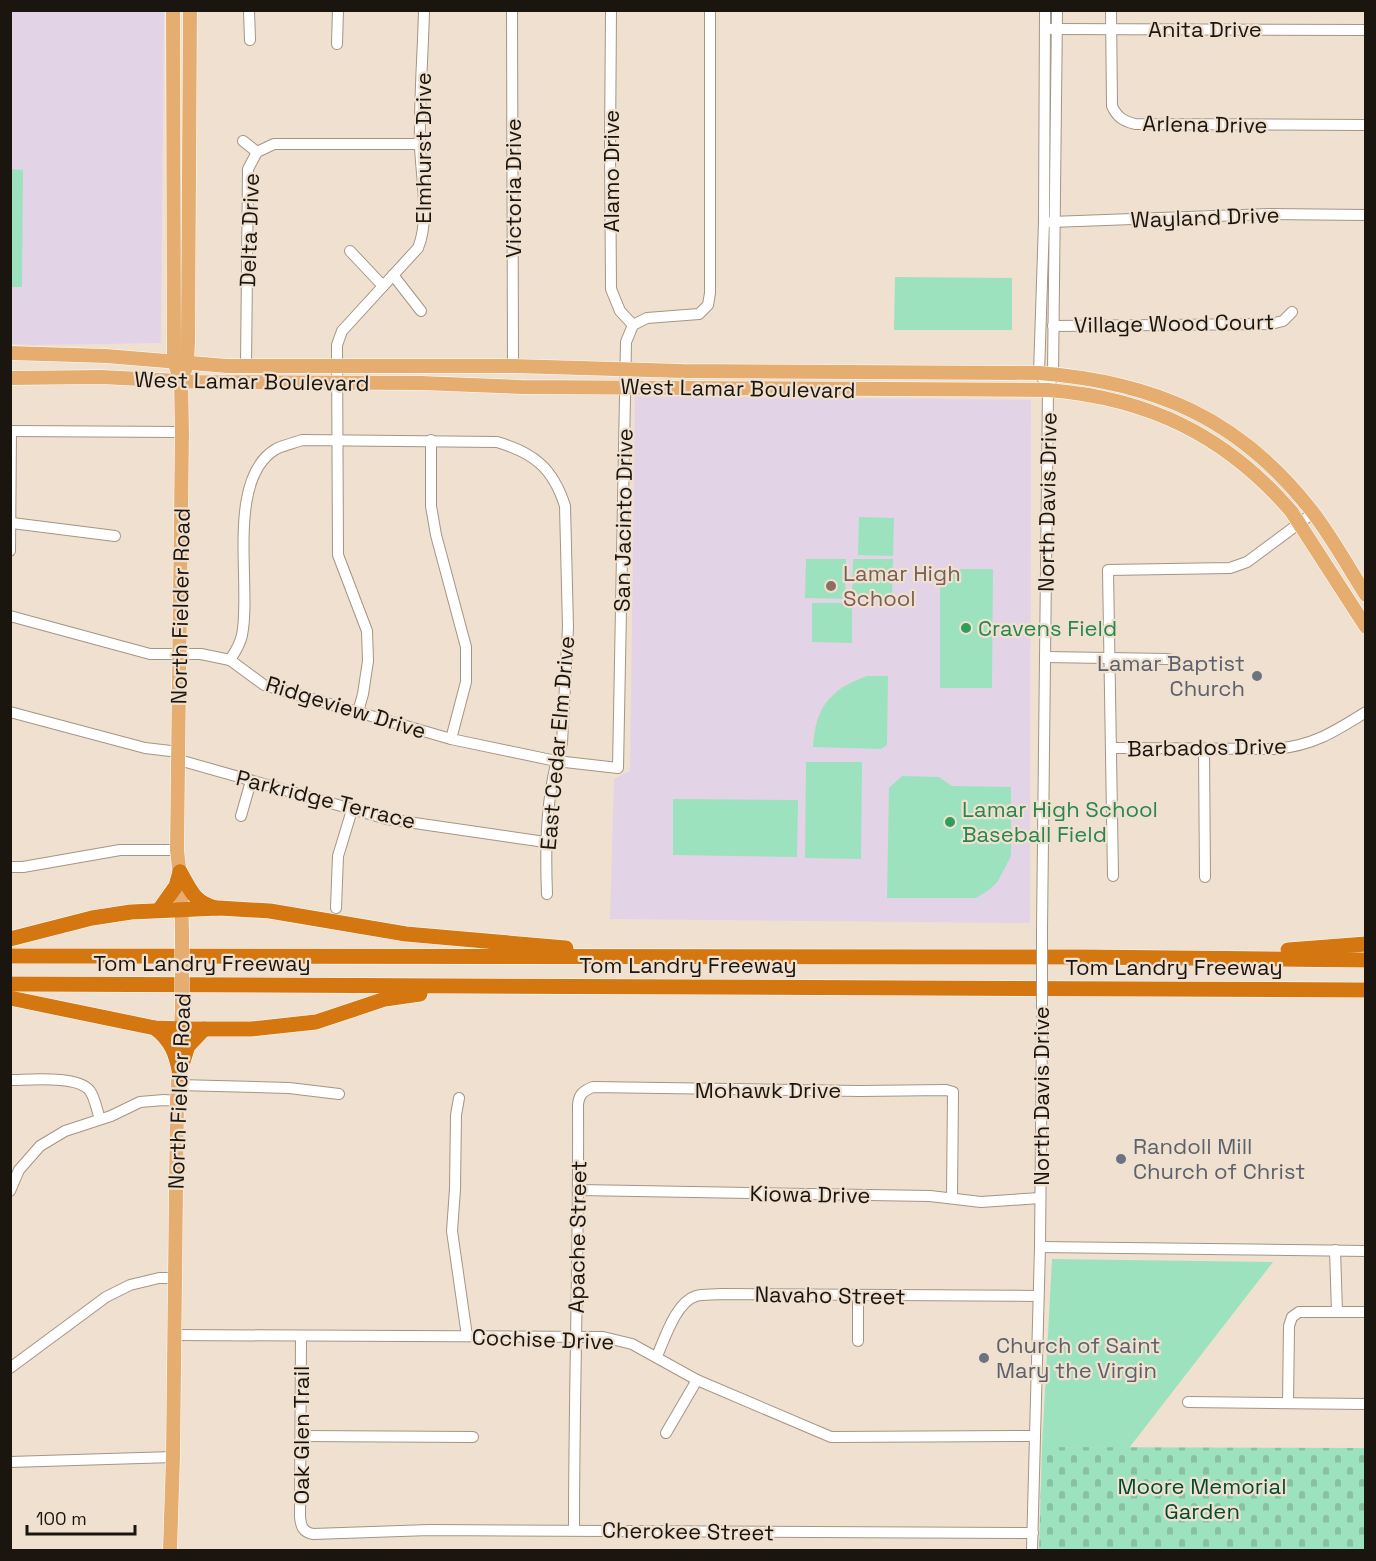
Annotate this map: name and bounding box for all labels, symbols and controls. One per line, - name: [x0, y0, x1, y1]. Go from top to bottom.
- street label: Anita Drive: [1148, 15, 1262, 43]
- street label: Elmhurst Drive: [409, 72, 437, 224]
- street label: Arlena Drive: [1142, 109, 1268, 139]
- street label: Alamo Drive: [597, 110, 625, 232]
- street label: Victoria Drive: [499, 118, 527, 258]
- street label: Delta Drive: [233, 173, 265, 287]
- street label: Wayland Drive: [1130, 200, 1280, 234]
- street label: Village Wood Court: [1074, 307, 1274, 339]
- street label: West Lamar Boulevard: [134, 365, 370, 397]
- street label: West Lamar Boulevard: [620, 372, 856, 404]
- street label: North Davis Drive: [1031, 412, 1063, 592]
- street label: San Jacinto Drive: [607, 428, 639, 612]
- street label: North Fielder Road: [164, 507, 196, 705]
- place label: Lamar High School: [843, 559, 961, 612]
- marker: Lamar High School: [824, 579, 838, 593]
- place label: Cravens Field: [978, 614, 1117, 642]
- marker: Cravens Field: [959, 621, 973, 635]
- street label: East Cedar Elm Drive: [534, 635, 580, 851]
- place label: Lamar Baptist Church: [1097, 649, 1245, 702]
- street label: Ridgeview Drive: [262, 669, 430, 745]
- marker: Lamar Baptist Church: [1250, 669, 1264, 683]
- street label: Barbados Drive: [1127, 732, 1287, 762]
- street label: Parkridge Terrace: [233, 763, 419, 835]
- place label: Lamar High School Baseball Field: [962, 795, 1158, 848]
- marker: Lamar High School Baseball Field: [943, 815, 957, 829]
- street label: Tom Landry Freeway: [93, 949, 311, 977]
- street label: Tom Landry Freeway: [579, 951, 797, 979]
- street label: Tom Landry Freeway: [1065, 953, 1283, 981]
- street label: North Fielder Road: [162, 992, 196, 1190]
- street label: North Davis Drive: [1027, 1006, 1055, 1186]
- street label: Mohawk Drive: [695, 1076, 841, 1104]
- place label: Randoll Mill Church of Christ: [1133, 1132, 1305, 1185]
- marker: Randoll Mill Church of Christ: [1114, 1152, 1128, 1166]
- street label: Apache Street: [562, 1160, 592, 1314]
- street label: Kiowa Drive: [749, 1179, 871, 1209]
- street label: Navaho Street: [754, 1280, 906, 1310]
- street label: Cochise Drive: [471, 1323, 615, 1355]
- place label: Church of Saint Mary the Virgin: [996, 1331, 1160, 1384]
- marker: Church of Saint Mary the Virgin: [977, 1351, 991, 1365]
- street label: Oak Glen Trail: [287, 1366, 315, 1505]
- park label: Moore Memorial Garden: [1117, 1472, 1287, 1525]
- scale bar: [27, 1498, 135, 1536]
- text: 100 m: [36, 1507, 87, 1530]
- street label: Cherokee Street: [602, 1515, 774, 1547]

